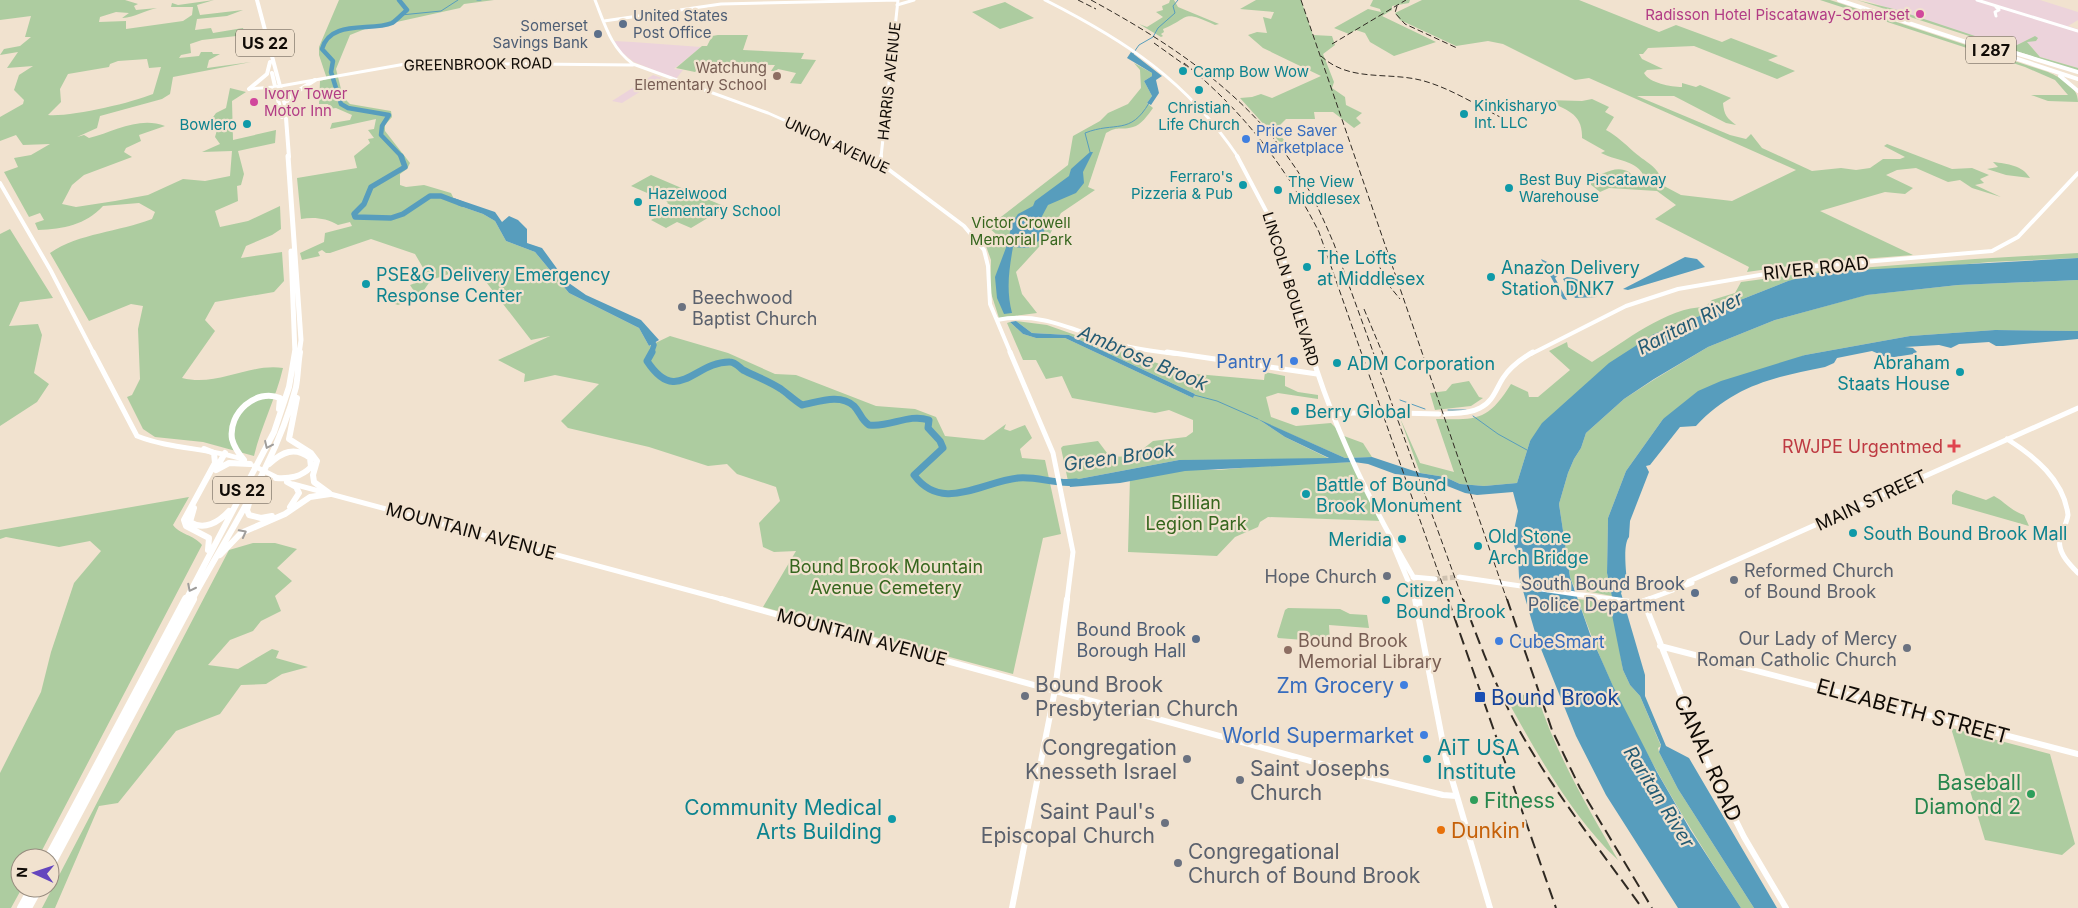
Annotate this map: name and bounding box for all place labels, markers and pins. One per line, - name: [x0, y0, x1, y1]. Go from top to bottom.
- place label: Radisson Hotel Piscataway-Somerset: [1645, 5, 1910, 24]
- place label: United States Post Office: [633, 6, 728, 42]
- marker: Radisson Hotel Piscataway-Somerset: [1914, 8, 1926, 20]
- place label: Somerset Savings Bank: [493, 16, 589, 52]
- marker: United States Post Office: [617, 18, 629, 30]
- marker: Somerset Savings Bank: [592, 28, 604, 40]
- place label: Watchung Elementary School: [634, 58, 767, 94]
- place label: Camp Bow Wow: [1193, 62, 1309, 81]
- marker: Camp Bow Wow: [1177, 65, 1189, 77]
- marker: Watchung Elementary School: [771, 70, 783, 82]
- place label: Ivory Tower Motor Inn: [264, 84, 348, 120]
- marker: Christian Life Church: [1193, 84, 1205, 96]
- marker: Ivory Tower Motor Inn: [248, 96, 260, 108]
- place label: Kinkisharyo Int. LLC: [1474, 96, 1557, 132]
- place label: Christian Life Church: [1158, 98, 1240, 134]
- marker: Kinkisharyo Int. LLC: [1458, 108, 1470, 120]
- place label: Bowlero: [179, 115, 237, 134]
- marker: Bowlero: [241, 118, 253, 130]
- place label: Price Saver Marketplace: [1256, 121, 1344, 157]
- marker: Price Saver Marketplace: [1240, 133, 1252, 145]
- place label: Ferraro's Pizzeria & Pub: [1131, 167, 1233, 203]
- place label: Best Buy Piscataway Warehouse: [1519, 170, 1667, 206]
- place label: The View Middlesex: [1288, 172, 1360, 208]
- marker: Ferraro's Pizzeria & Pub: [1237, 179, 1249, 191]
- marker: Best Buy Piscataway Warehouse: [1503, 182, 1515, 194]
- place label: Hazelwood Elementary School: [648, 184, 781, 220]
- marker: The View Middlesex: [1272, 184, 1284, 196]
- marker: Hazelwood Elementary School: [632, 196, 644, 208]
- place label: The Lofts at Middlesex: [1317, 247, 1425, 289]
- place label: Anazon Delivery Station DNK7: [1501, 257, 1640, 299]
- marker: The Lofts at Middlesex: [1301, 261, 1313, 273]
- place label: PSE&G Delivery Emergency Response Center: [376, 264, 610, 306]
- marker: Anazon Delivery Station DNK7: [1485, 271, 1497, 283]
- marker: PSE&G Delivery Emergency Response Center: [360, 278, 372, 290]
- place label: Beechwood Baptist Church: [692, 287, 817, 329]
- marker: Beechwood Baptist Church: [676, 301, 688, 313]
- place label: Pantry 1: [1216, 351, 1284, 372]
- place label: Abraham Staats House: [1837, 352, 1950, 394]
- place label: ADM Corporation: [1347, 353, 1495, 374]
- marker: Pantry 1: [1288, 355, 1300, 367]
- marker: ADM Corporation: [1331, 357, 1343, 369]
- marker: Abraham Staats House: [1954, 366, 1966, 378]
- place label: Berry Global: [1305, 401, 1411, 422]
- marker: Berry Global: [1289, 405, 1301, 417]
- place label: RWJPE Urgentmed: [1782, 436, 1943, 457]
- marker: RWJPE Urgentmed: [1947, 439, 1961, 453]
- place label: Battle of Bound Brook Monument: [1316, 474, 1462, 516]
- marker: Battle of Bound Brook Monument: [1300, 488, 1312, 500]
- place label: South Bound Brook Mall: [1863, 523, 2067, 544]
- place label: Old Stone Arch Bridge: [1488, 526, 1589, 568]
- marker: South Bound Brook Mall: [1847, 527, 1859, 539]
- place label: Meridia: [1328, 529, 1392, 550]
- marker: Meridia: [1396, 533, 1408, 545]
- marker: Old Stone Arch Bridge: [1472, 540, 1484, 552]
- place label: Reformed Church of Bound Brook: [1744, 560, 1894, 602]
- place label: Hope Church: [1264, 566, 1377, 587]
- marker: Hope Church: [1381, 570, 1393, 582]
- place label: South Bound Brook Police Department: [1521, 573, 1685, 615]
- marker: Reformed Church of Bound Brook: [1728, 574, 1740, 586]
- place label: Citizen Bound Brook: [1396, 580, 1506, 622]
- marker: South Bound Brook Police Department: [1689, 587, 1701, 599]
- marker: Citizen Bound Brook: [1380, 594, 1392, 606]
- place label: Bound Brook Borough Hall: [1076, 619, 1186, 661]
- place label: Our Lady of Mercy Roman Catholic Church: [1697, 628, 1897, 670]
- place label: Bound Brook Memorial Library: [1298, 630, 1442, 672]
- place label: CubeSmart: [1509, 631, 1605, 652]
- marker: Bound Brook Borough Hall: [1190, 633, 1202, 645]
- marker: CubeSmart: [1493, 635, 1505, 647]
- marker: Our Lady of Mercy Roman Catholic Church: [1901, 642, 1913, 654]
- marker: Bound Brook Memorial Library: [1282, 644, 1294, 656]
- place label: Bound Brook Presbyterian Church: [1035, 672, 1238, 721]
- place label: Zm Grocery: [1276, 673, 1394, 698]
- marker: Zm Grocery: [1398, 679, 1410, 691]
- place label: Bound Brook: [1491, 685, 1619, 710]
- marker: Bound Brook Presbyterian Church: [1019, 690, 1031, 702]
- marker: Bound Brook: [1473, 690, 1487, 704]
- place label: World Supermarket: [1222, 723, 1414, 748]
- marker: World Supermarket: [1418, 729, 1430, 741]
- place label: Congregation Knesseth Israel: [1025, 735, 1177, 784]
- place label: AiT USA Institute: [1437, 735, 1520, 784]
- marker: Congregation Knesseth Israel: [1181, 753, 1193, 765]
- marker: AiT USA Institute: [1421, 753, 1433, 765]
- place label: Saint Josephs Church: [1250, 756, 1390, 805]
- place label: Baseball Diamond 2: [1914, 770, 2021, 819]
- marker: Saint Josephs Church: [1234, 774, 1246, 786]
- place label: Fitness: [1484, 788, 1555, 813]
- marker: Baseball Diamond 2: [2025, 788, 2037, 800]
- marker: Fitness: [1468, 794, 1480, 806]
- place label: Community Medical Arts Building: [684, 795, 882, 844]
- place label: Saint Paul's Episcopal Church: [981, 799, 1155, 848]
- marker: Community Medical Arts Building: [886, 813, 898, 825]
- marker: Saint Paul's Episcopal Church: [1159, 817, 1171, 829]
- place label: Dunkin': [1451, 818, 1526, 843]
- marker: Dunkin': [1435, 824, 1447, 836]
- place label: Congregational Church of Bound Brook: [1188, 839, 1421, 888]
- marker: Congregational Church of Bound Brook: [1172, 857, 1184, 869]

